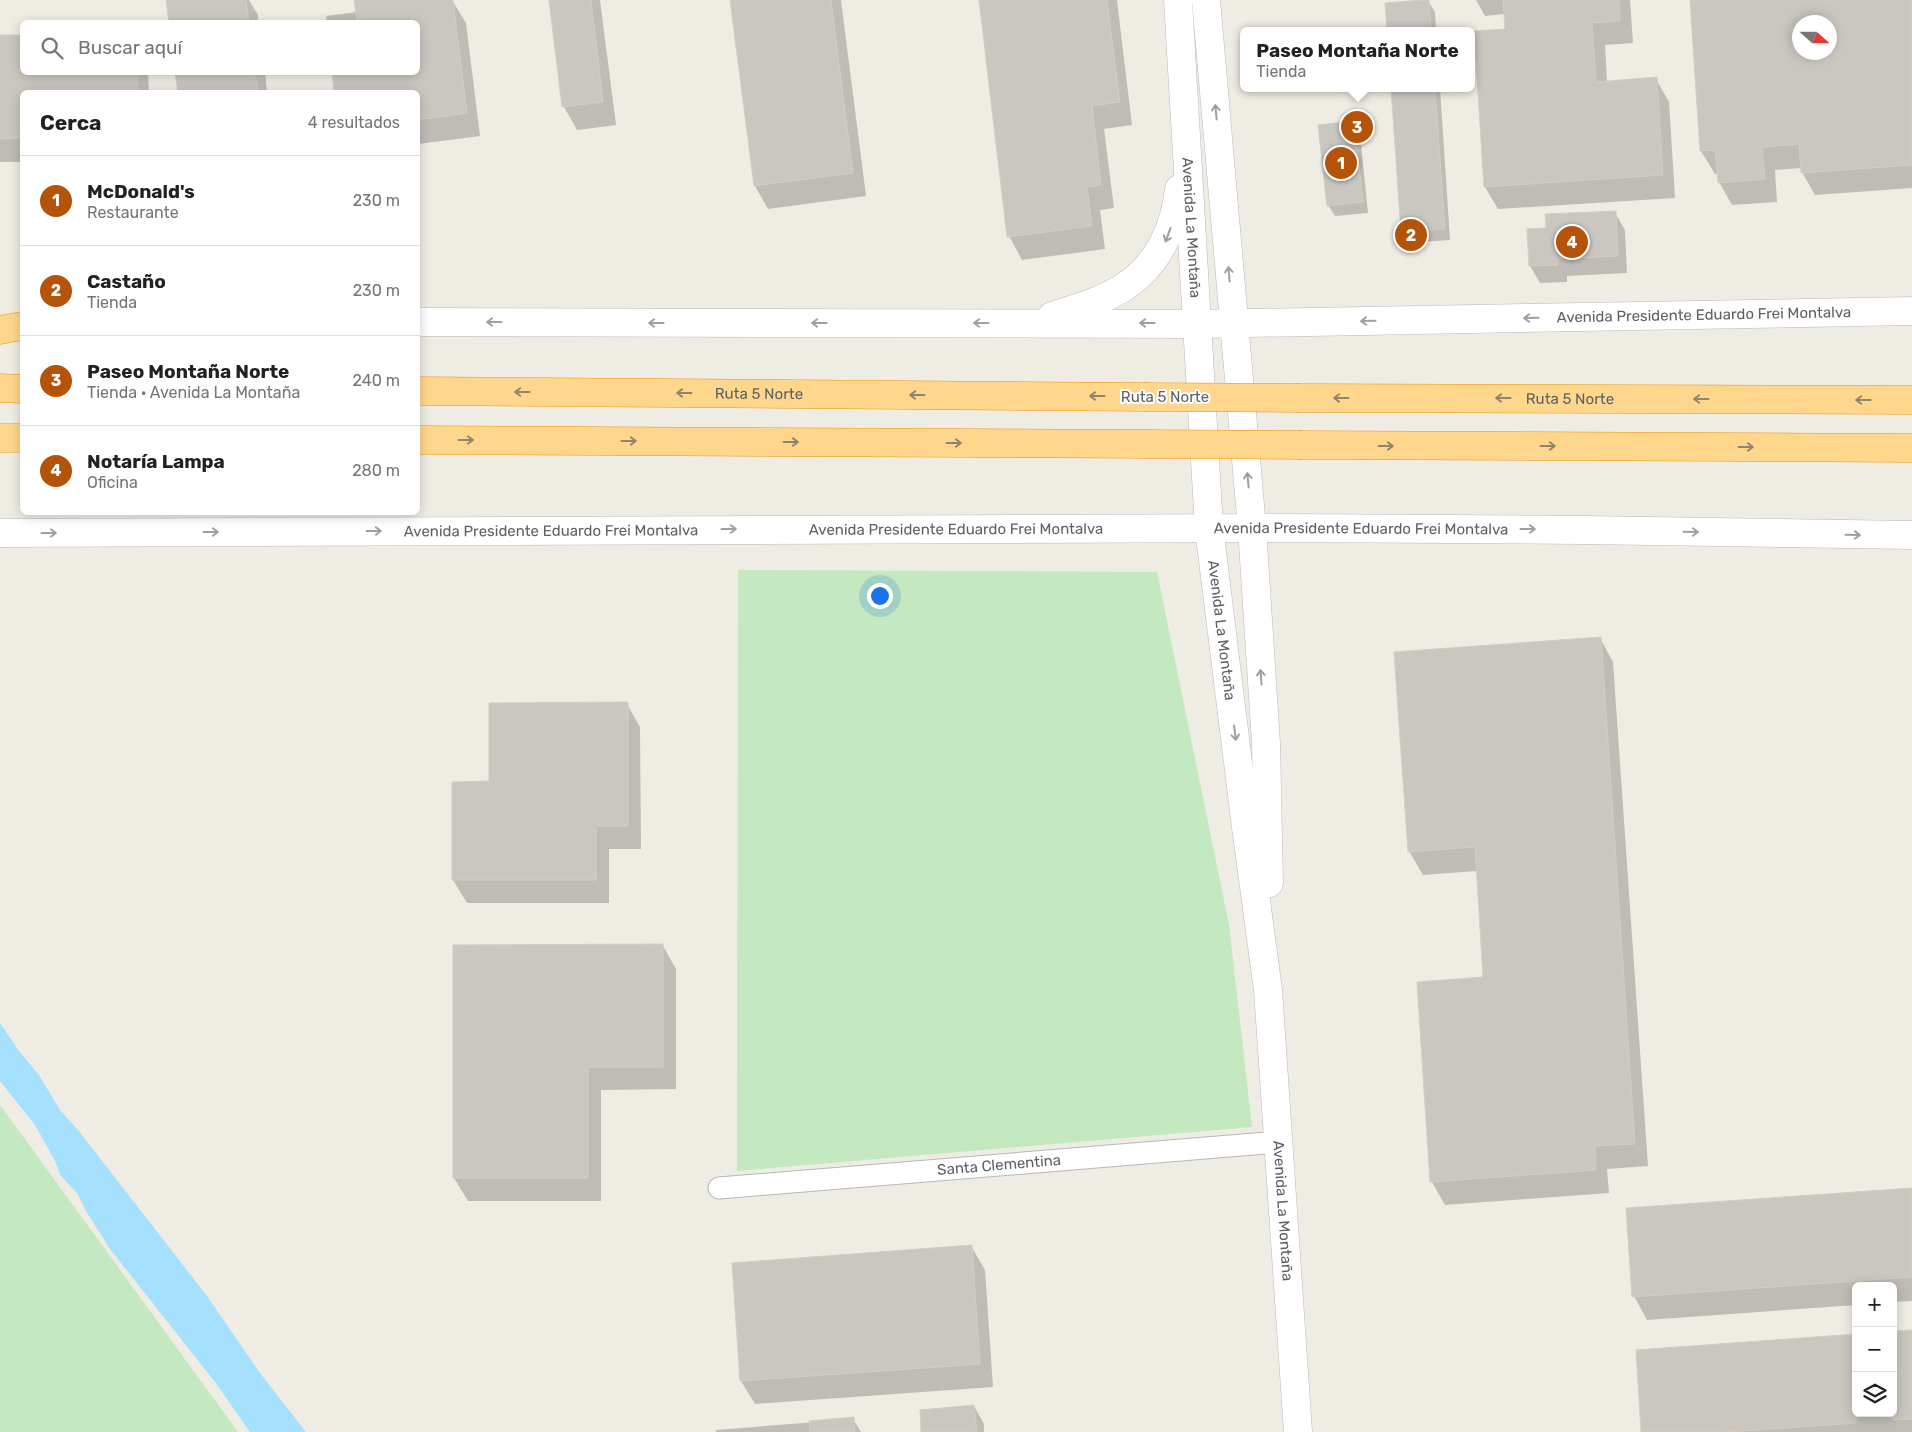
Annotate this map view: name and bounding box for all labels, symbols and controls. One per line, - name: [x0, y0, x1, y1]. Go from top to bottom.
- north arrow: [1792, 15, 1837, 60]
- search box: [20, 20, 420, 75]
- popup: [1240, 27, 1475, 92]
- icon: search: [38, 34, 66, 62]
- text: Buscar aquí: [78, 36, 182, 59]
- text: Paseo Montaña Norte: [1256, 39, 1459, 62]
- text: Tienda: [1256, 62, 1306, 81]
- one-way arrow: [1211, 105, 1221, 121]
- pin: 3: [1341, 108, 1373, 146]
- text: Cerca: [40, 110, 101, 135]
- text: 4 resultados: [308, 113, 400, 132]
- pin: 1: [1325, 144, 1357, 182]
- street label: Avenida La Montaña: [1178, 157, 1204, 299]
- text: McDonald's: [87, 180, 195, 203]
- text: 1: [52, 191, 60, 210]
- text: 230 m: [353, 191, 400, 210]
- text: Restaurante: [87, 203, 179, 222]
- pin: 2: [1395, 216, 1427, 254]
- pin: 4: [1556, 223, 1588, 261]
- one-way arrow: [1162, 227, 1171, 242]
- one-way arrow: [1225, 267, 1234, 283]
- text: Castaño: [87, 270, 166, 293]
- text: 2: [51, 281, 61, 300]
- text: 230 m: [353, 281, 400, 300]
- text: Tienda: [87, 293, 137, 312]
- street label: Avenida Presidente Eduardo Frei Montalva: [1557, 303, 1851, 326]
- one-way arrow: [1523, 313, 1540, 323]
- one-way arrow: [1361, 316, 1377, 326]
- one-way arrow: [486, 317, 502, 327]
- one-way arrow: [649, 318, 665, 328]
- one-way arrow: [811, 318, 828, 328]
- one-way arrow: [974, 318, 990, 328]
- one-way arrow: [1139, 318, 1156, 328]
- text: Paseo Montaña Norte: [87, 360, 289, 383]
- text: 3: [51, 371, 61, 390]
- text: 240 m: [353, 371, 400, 390]
- text: Tienda · Avenida La Montaña: [87, 383, 300, 402]
- street label: Ruta 5 Norte: [715, 384, 803, 403]
- one-way arrow: [514, 387, 530, 397]
- one-way arrow: [676, 388, 692, 398]
- street label: Ruta 5 Norte: [1121, 388, 1209, 406]
- one-way arrow: [909, 390, 925, 400]
- street label: Ruta 5 Norte: [1526, 390, 1614, 408]
- one-way arrow: [1089, 391, 1105, 401]
- one-way arrow: [1333, 393, 1350, 403]
- one-way arrow: [1496, 393, 1512, 403]
- one-way arrow: [1693, 394, 1710, 404]
- one-way arrow: [1856, 395, 1872, 405]
- one-way arrow: [458, 435, 474, 445]
- one-way arrow: [620, 436, 636, 446]
- one-way arrow: [782, 437, 799, 447]
- one-way arrow: [945, 438, 961, 448]
- one-way arrow: [1377, 441, 1393, 451]
- one-way arrow: [1540, 442, 1556, 451]
- one-way arrow: [1737, 442, 1753, 452]
- text: Notaría Lampa: [87, 450, 225, 473]
- text: 4: [51, 461, 61, 480]
- text: 280 m: [352, 461, 400, 480]
- one-way arrow: [1243, 472, 1253, 488]
- text: Oficina: [87, 473, 138, 492]
- street label: Avenida Presidente Eduardo Frei Montalva: [1214, 519, 1508, 538]
- street label: Avenida Presidente Eduardo Frei Montalva: [809, 520, 1103, 539]
- street label: Avenida Presidente Eduardo Frei Montalva: [404, 521, 698, 540]
- one-way arrow: [720, 524, 736, 534]
- one-way arrow: [1520, 525, 1536, 534]
- one-way arrow: [365, 526, 381, 536]
- one-way arrow: [202, 527, 219, 537]
- one-way arrow: [1682, 527, 1699, 537]
- one-way arrow: [40, 528, 56, 538]
- one-way arrow: [1845, 530, 1861, 540]
- street label: Avenida La Montaña: [1204, 559, 1239, 701]
- your location: [867, 583, 893, 609]
- one-way arrow: [1257, 669, 1266, 685]
- one-way arrow: [1230, 725, 1240, 741]
- street label: Avenida La Montaña: [1269, 1140, 1297, 1282]
- street label: Santa Clementina: [936, 1151, 1062, 1179]
- map controls: [1852, 1282, 1897, 1417]
- button: +: [1852, 1282, 1897, 1327]
- button: −: [1852, 1327, 1897, 1372]
- button: layers: [1852, 1372, 1897, 1417]

